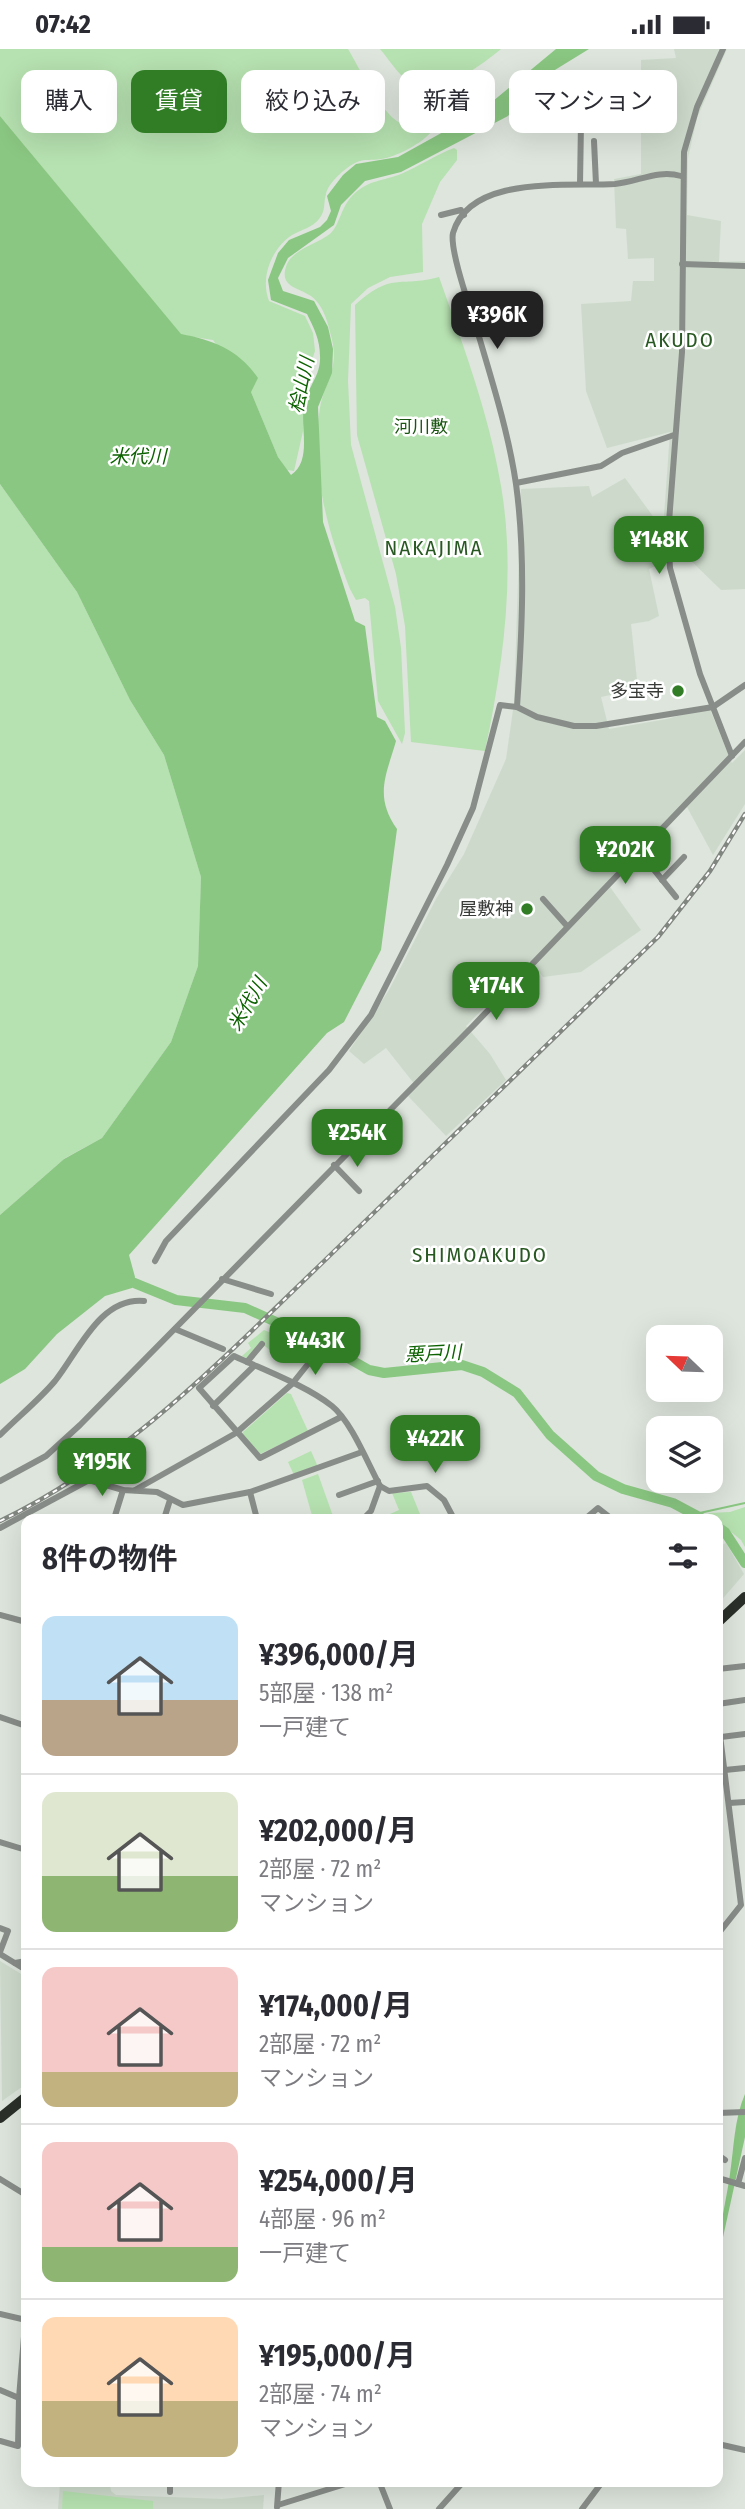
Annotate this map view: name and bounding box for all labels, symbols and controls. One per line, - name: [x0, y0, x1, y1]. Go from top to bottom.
- text: 07:42: [35, 9, 91, 40]
- chip: 購入: [21, 70, 117, 133]
- chip: 賃貸: [131, 70, 227, 133]
- chip: 絞り込み: [241, 70, 385, 133]
- chip: 新着: [399, 70, 495, 133]
- chip: マンション: [509, 70, 677, 133]
- pin: ¥396K: [448, 292, 546, 351]
- text: ¥396K: [467, 300, 527, 328]
- district label: AKUDO: [645, 327, 715, 353]
- water label: 桧山川: [284, 353, 319, 415]
- park label: 河川敷: [394, 416, 448, 438]
- water label: 米代川: [109, 445, 168, 468]
- pin: ¥148K: [610, 517, 708, 576]
- text: ¥148K: [630, 525, 688, 553]
- district label: NAKAJIMA: [384, 535, 484, 561]
- place label: 多宝寺: [610, 680, 664, 702]
- marker: 多宝寺: [670, 683, 686, 699]
- pin: ¥202K: [576, 827, 674, 886]
- text: ¥202K: [596, 835, 654, 863]
- place label: 屋敷神: [459, 898, 513, 920]
- marker: 屋敷神: [519, 901, 535, 917]
- pin: ¥174K: [447, 963, 545, 1022]
- text: ¥174K: [468, 971, 524, 999]
- water label: 米代川: [223, 972, 273, 1035]
- pin: ¥254K: [308, 1109, 406, 1169]
- text: ¥254K: [328, 1118, 386, 1146]
- district label: SHIMOAKUDO: [412, 1242, 548, 1268]
- pin: ¥443K: [266, 1317, 364, 1377]
- north arrow: [646, 1325, 723, 1402]
- map controls: [646, 1325, 723, 1493]
- text: ¥443K: [285, 1326, 345, 1354]
- water label: 悪戸川: [404, 1340, 464, 1366]
- pin: ¥422K: [386, 1415, 484, 1475]
- button: layers: [646, 1416, 723, 1493]
- text: ¥422K: [406, 1424, 464, 1452]
- pin: ¥195K: [53, 1439, 151, 1498]
- text: ¥195K: [73, 1447, 131, 1475]
- icon: filters: [664, 1537, 702, 1575]
- text: 8件の物件: [42, 1541, 178, 1577]
- text: ¥396,000/月: [259, 1637, 419, 1673]
- icon: home: [98, 1644, 182, 1728]
- text: 5部屋 · 138 m²: [259, 1679, 393, 1707]
- text: 一戸建て: [259, 1713, 351, 1741]
- text: ¥202,000/月: [259, 1813, 418, 1849]
- icon: home: [98, 1820, 182, 1904]
- text: 2部屋 · 72 m²: [259, 1855, 381, 1883]
- text: マンション: [259, 1889, 374, 1917]
- text: ¥174,000/月: [259, 1988, 413, 2024]
- icon: home: [98, 1995, 182, 2079]
- text: 2部屋 · 72 m²: [259, 2030, 381, 2058]
- text: マンション: [259, 2064, 374, 2092]
- text: ¥254,000/月: [259, 2163, 418, 2199]
- icon: home: [98, 2170, 182, 2254]
- text: 4部屋 · 96 m²: [259, 2205, 386, 2233]
- text: 一戸建て: [259, 2239, 351, 2267]
- text: ¥195,000/月: [259, 2338, 416, 2374]
- icon: home: [98, 2345, 182, 2429]
- text: 2部屋 · 74 m²: [259, 2380, 382, 2408]
- text: マンション: [259, 2414, 374, 2442]

